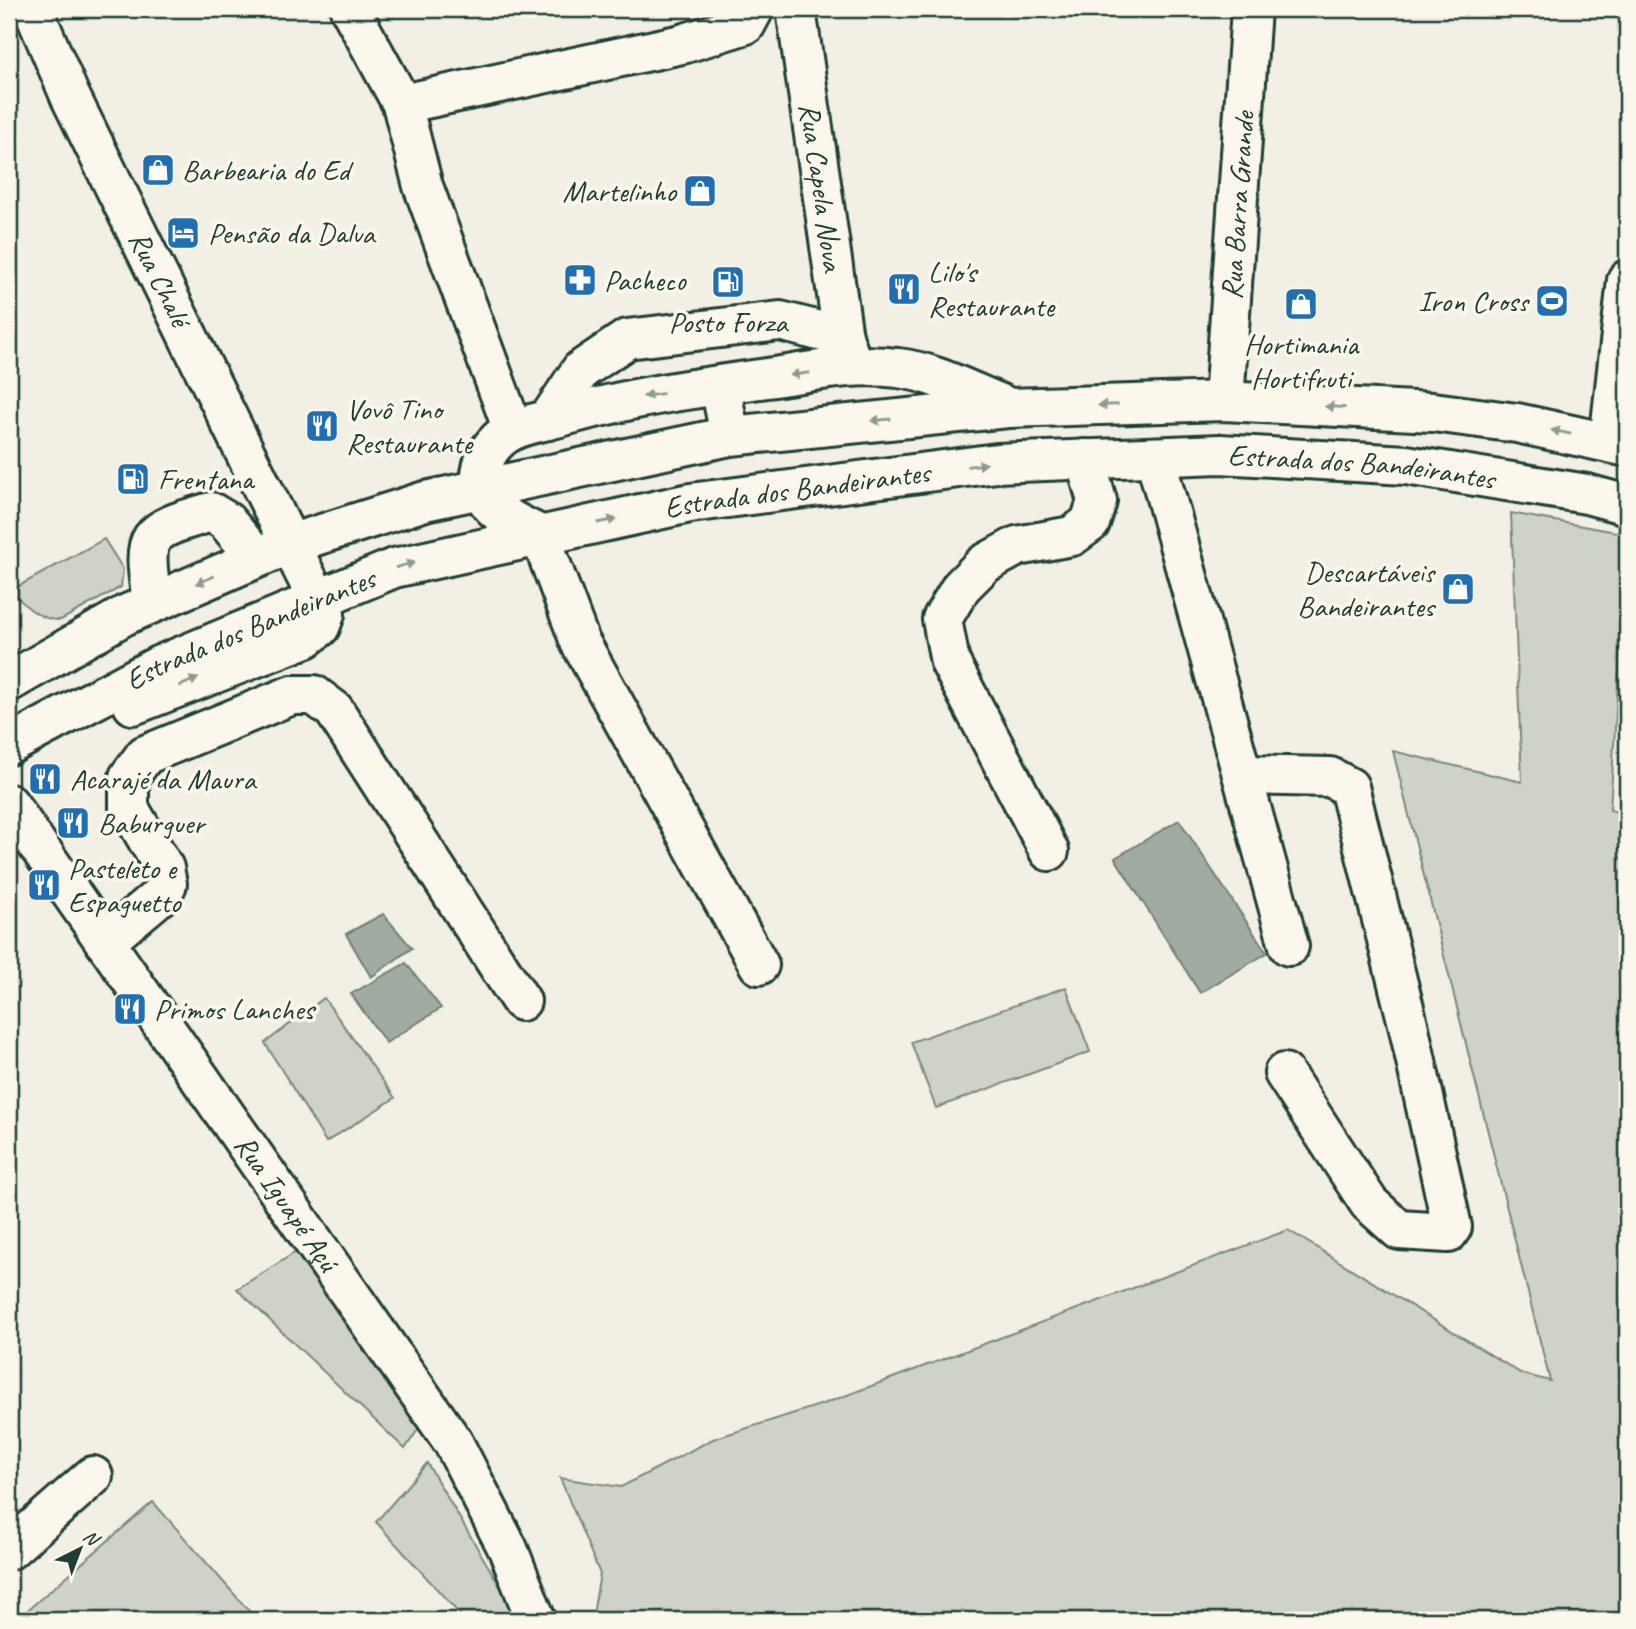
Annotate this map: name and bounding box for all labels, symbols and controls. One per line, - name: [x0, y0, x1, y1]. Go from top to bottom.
- street label: Rua Capela Nova: [791, 101, 853, 276]
- street label: Rua Barra Grande: [1212, 108, 1263, 301]
- shop icon: Barbearia do Ed: [139, 151, 177, 189]
- place label: Barbearia do Ed: [182, 151, 354, 189]
- place label: Martelinho: [562, 172, 677, 210]
- shop icon: Martelinho: [681, 172, 719, 210]
- hotel icon: Pensão da Dalva: [164, 214, 202, 252]
- place label: Pensão da Dalva: [208, 214, 376, 252]
- street label: Rua Chalé: [120, 225, 201, 336]
- place label: Lilo's Restaurante: [928, 253, 1056, 325]
- pharmacy icon: Pacheco: [561, 261, 599, 299]
- place label: Pacheco: [604, 261, 687, 299]
- fuel station icon: Posto Forza: [709, 263, 747, 301]
- restaurant icon: Lilo's Restaurante: [885, 270, 923, 308]
- place label: Iron Cross: [1418, 282, 1531, 320]
- sports icon: Iron Cross: [1533, 282, 1571, 320]
- shop icon: Hortimania Hortifruti: [1282, 285, 1320, 323]
- place label: Posto Forza: [669, 303, 789, 341]
- place label: Hortimania Hortifruti: [1244, 325, 1360, 397]
- one-way arrow: [789, 368, 811, 379]
- place label: Vovô Tino Restaurante: [346, 390, 474, 462]
- one-way arrow: [642, 390, 664, 401]
- one-way arrow: [1096, 399, 1118, 410]
- one-way arrow: [1324, 401, 1346, 412]
- restaurant icon: Vovô Tino Restaurante: [303, 407, 341, 445]
- one-way arrow: [870, 415, 892, 426]
- one-way arrow: [1550, 426, 1572, 437]
- street label: Estrada dos Bandeirantes: [1227, 436, 1500, 498]
- street label: Estrada dos Bandeirantes: [660, 453, 935, 527]
- fuel station icon: Frentana: [114, 460, 152, 498]
- place label: Frentana: [158, 460, 256, 498]
- one-way arrow: [966, 460, 988, 471]
- one-way arrow: [596, 515, 618, 526]
- place label: Descartáveis Bandeirantes: [1297, 553, 1437, 625]
- street label: Estrada dos Bandeirantes: [119, 558, 383, 699]
- one-way arrow: [395, 560, 416, 570]
- shop icon: Descartáveis Bandeirantes: [1439, 570, 1477, 608]
- one-way arrow: [194, 575, 215, 586]
- one-way arrow: [179, 676, 200, 687]
- restaurant icon: Acarajé da Maura: [26, 760, 64, 798]
- place label: Acarajé da Maura: [70, 760, 257, 798]
- restaurant icon: Baburguer: [54, 804, 92, 842]
- place label: Baburguer: [98, 804, 207, 842]
- place label: Pasteleto e Espaguetto: [68, 849, 182, 921]
- restaurant icon: Pasteleto e Espaguetto: [25, 866, 63, 904]
- restaurant icon: Primos Lanches: [111, 990, 149, 1028]
- place label: Primos Lanches: [154, 990, 316, 1028]
- street label: Rua Iguapé Açú: [226, 1127, 349, 1281]
- north arrow: [46, 1514, 116, 1584]
- text: N: [78, 1524, 106, 1552]

